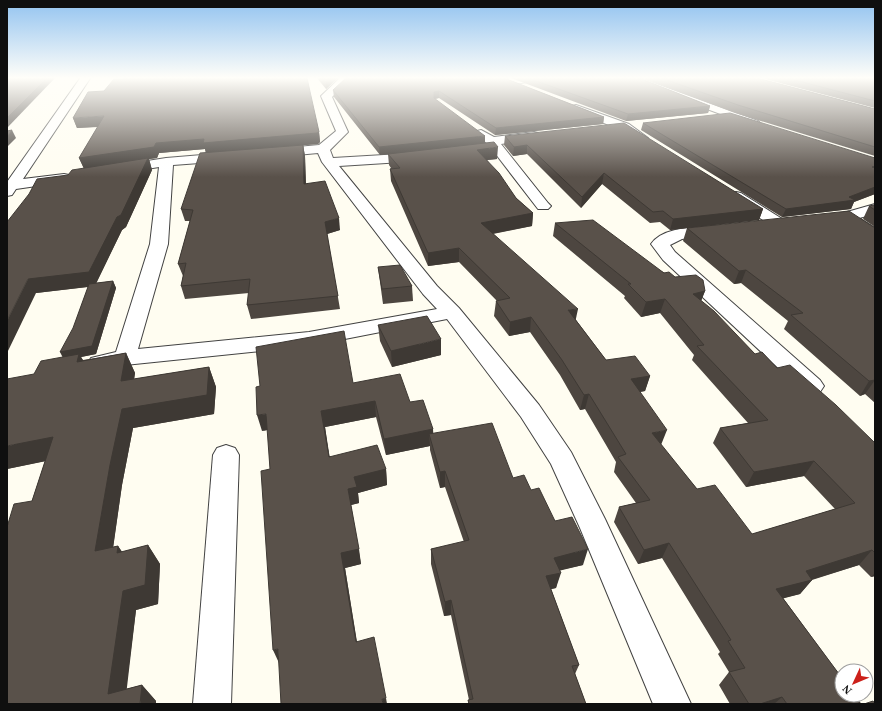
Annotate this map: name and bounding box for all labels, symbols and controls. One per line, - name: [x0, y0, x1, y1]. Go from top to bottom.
- north arrow: [834, 663, 874, 703]
- text: N: [840, 683, 854, 697]

